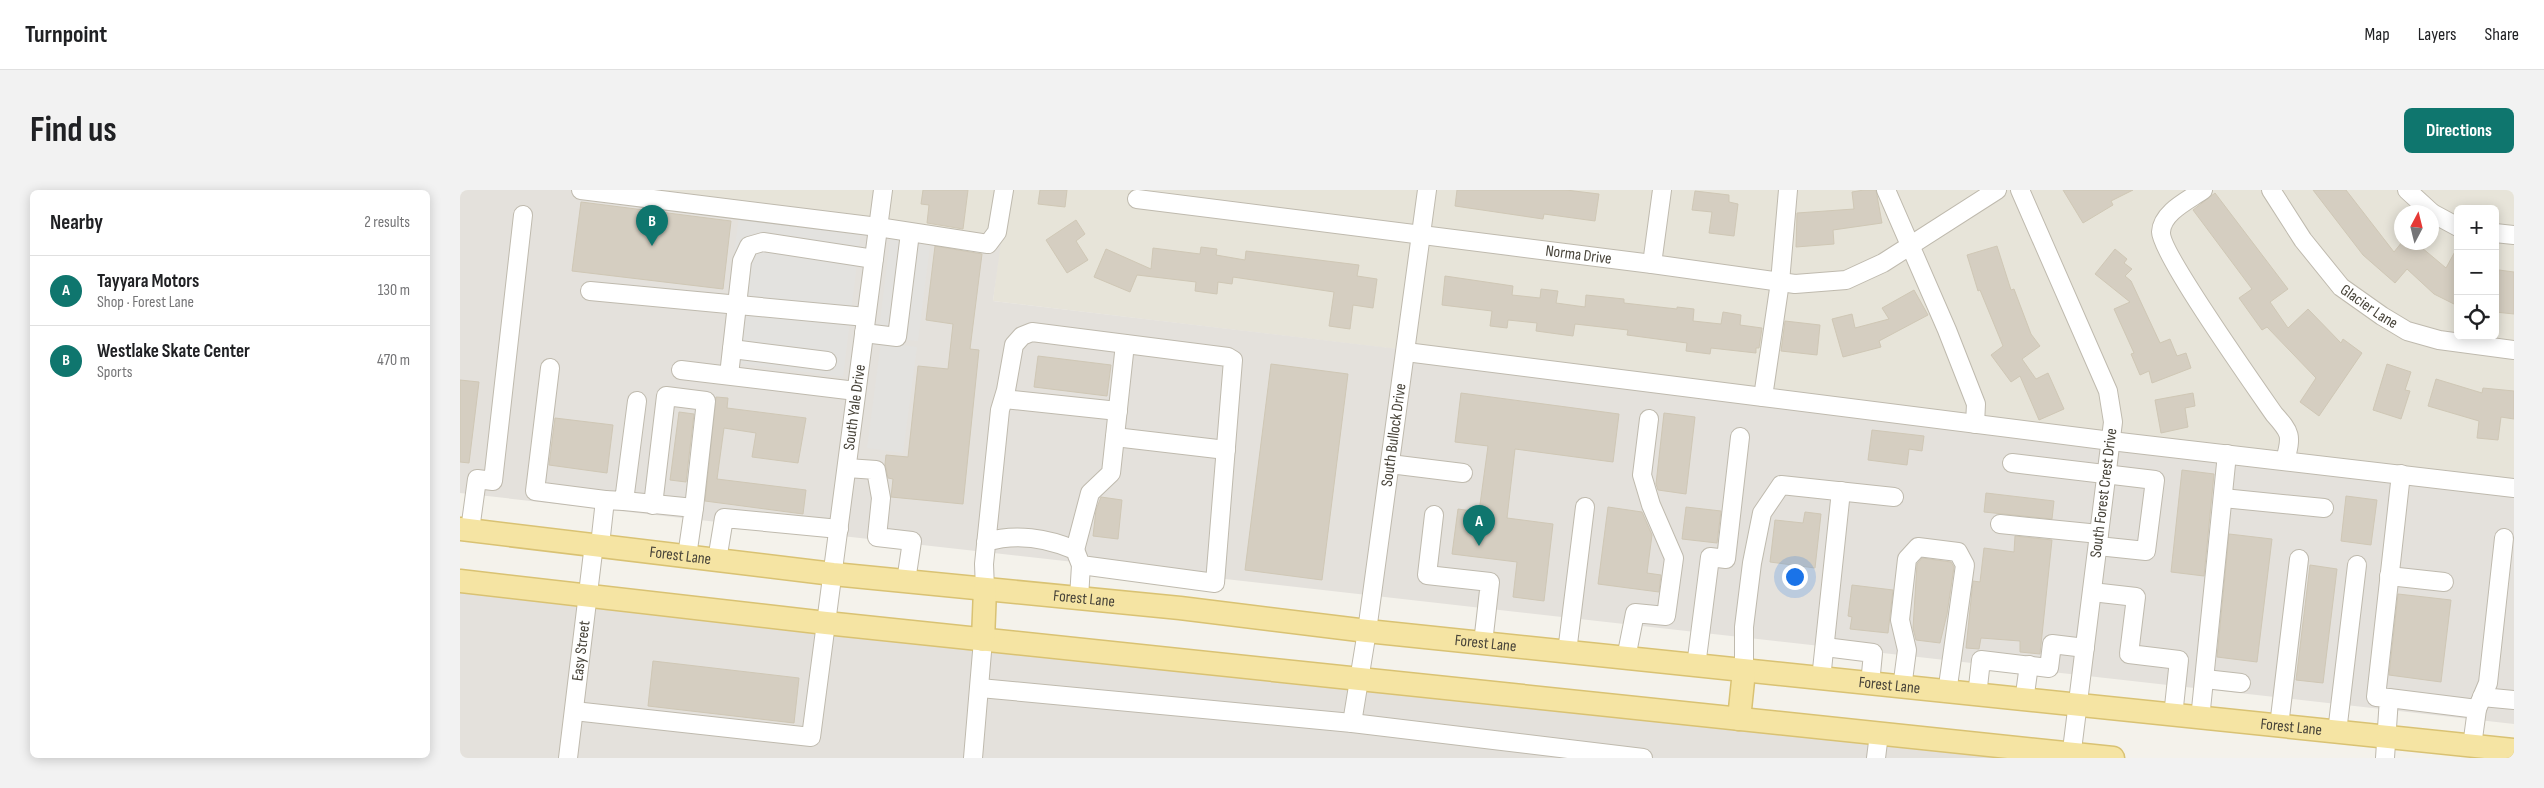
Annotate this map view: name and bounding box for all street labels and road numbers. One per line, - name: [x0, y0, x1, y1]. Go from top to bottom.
- street label: Norma Drive: [1544, 241, 1613, 268]
- street label: Glacier Lane: [2337, 280, 2401, 333]
- street label: South Yale Drive: [839, 363, 869, 451]
- street label: South Bullock Drive: [1377, 382, 1410, 488]
- street label: South Forest Crest Drive: [2087, 427, 2121, 559]
- street label: Forest Lane: [649, 542, 712, 569]
- street label: Forest Lane: [1052, 586, 1116, 611]
- street label: Easy Street: [568, 619, 594, 682]
- street label: Forest Lane: [1454, 631, 1517, 656]
- street label: Forest Lane: [1858, 673, 1921, 698]
- street label: Forest Lane: [2260, 714, 2323, 740]

